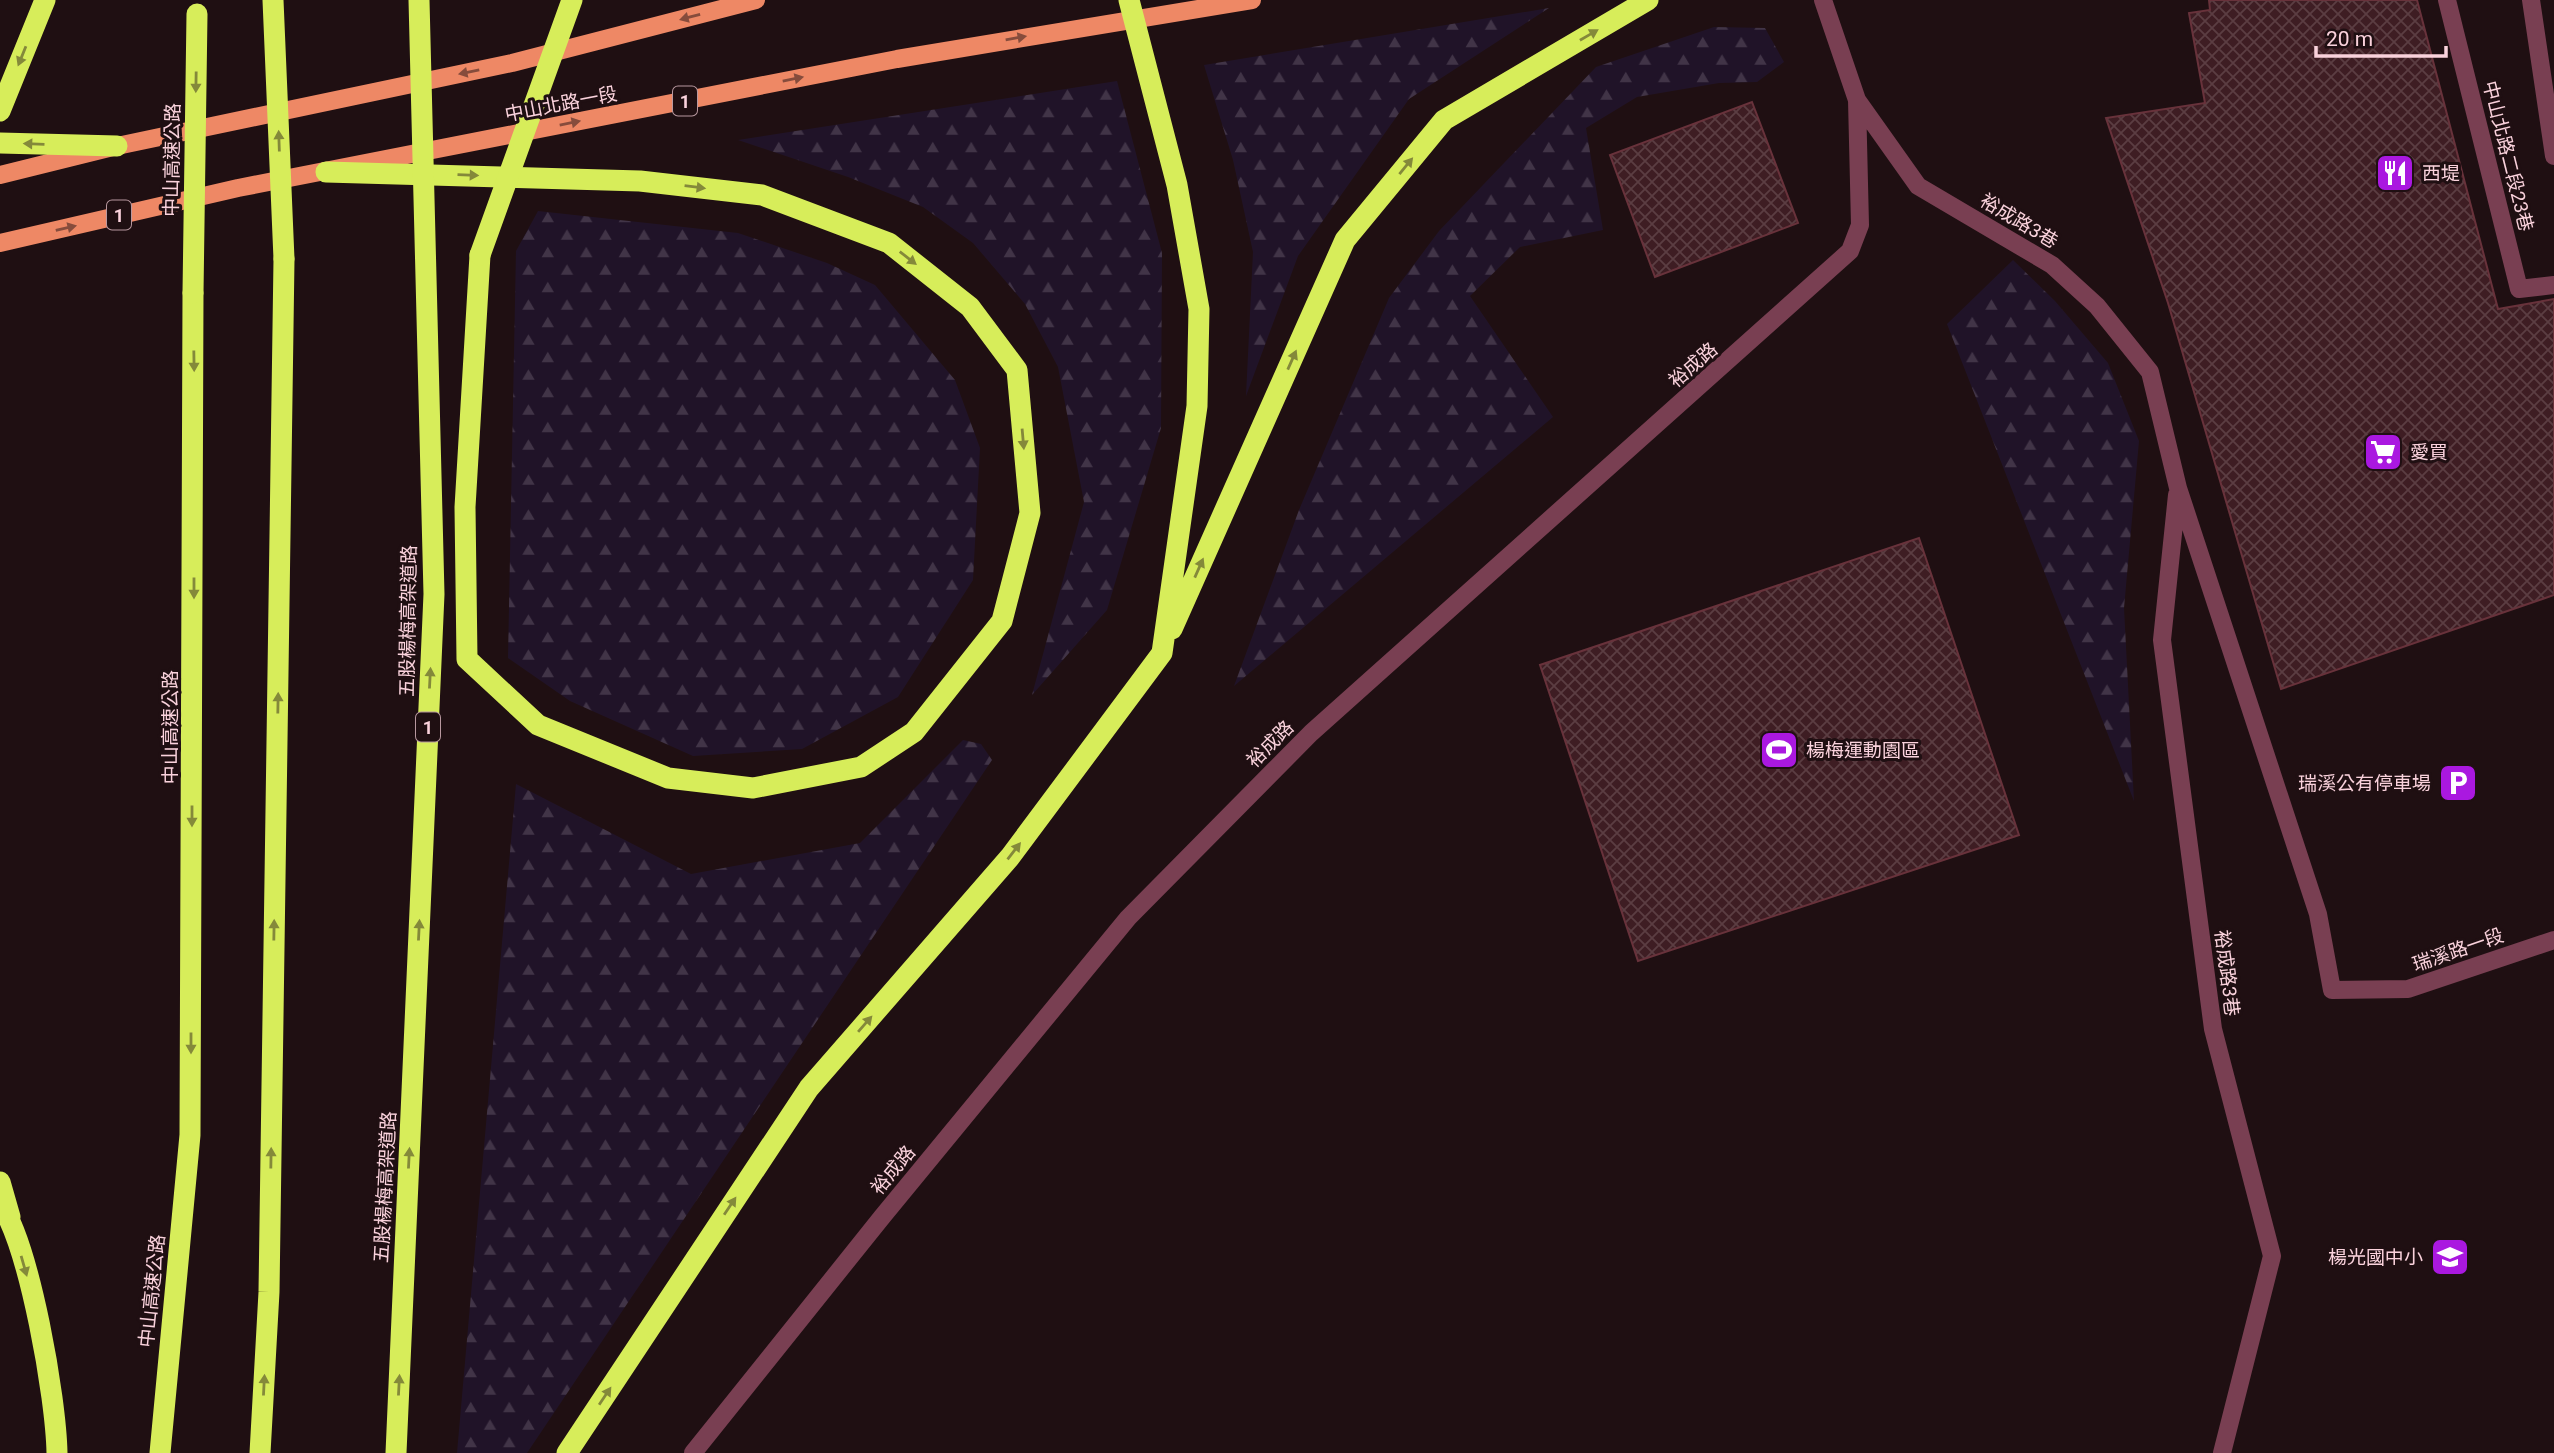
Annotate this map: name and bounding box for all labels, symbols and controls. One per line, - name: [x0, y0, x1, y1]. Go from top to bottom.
- one-way arrow: [679, 12, 701, 23]
- scale bar: [2316, 14, 2446, 58]
- text: 20 m: [2326, 27, 2373, 51]
- one-way arrow: [1579, 29, 1598, 41]
- one-way arrow: [1006, 32, 1028, 43]
- one-way arrow: [17, 45, 28, 66]
- one-way arrow: [458, 67, 480, 78]
- one-way arrow: [190, 72, 202, 94]
- one-way arrow: [782, 74, 804, 85]
- street label: 中山北路二段23巷: [2478, 78, 2538, 234]
- street label: 中山北路一段: [503, 82, 619, 126]
- road number: 1: [673, 86, 697, 116]
- street label: 中山高速公路: [160, 103, 184, 217]
- one-way arrow: [559, 118, 581, 129]
- one-way arrow: [273, 130, 284, 152]
- one-way arrow: [23, 138, 45, 149]
- restaurant icon: 西堤: [2374, 152, 2416, 194]
- one-way arrow: [1398, 158, 1413, 175]
- place label: 西堤: [2422, 162, 2460, 185]
- one-way arrow: [457, 169, 479, 180]
- one-way arrow: [684, 181, 706, 192]
- street label: 裕成路3巷: [1976, 189, 2062, 253]
- road number: 1: [107, 200, 131, 230]
- one-way arrow: [56, 222, 78, 233]
- one-way arrow: [899, 250, 916, 265]
- street label: 裕成路: [1664, 338, 1722, 392]
- one-way arrow: [188, 350, 200, 372]
- one-way arrow: [1287, 350, 1298, 371]
- one-way arrow: [1018, 429, 1029, 451]
- supermarket icon: 愛買: [2362, 431, 2404, 473]
- place label: 愛買: [2410, 441, 2448, 464]
- street label: 五股楊梅高架道路: [395, 545, 421, 697]
- one-way arrow: [1193, 558, 1205, 578]
- one-way arrow: [188, 578, 200, 600]
- one-way arrow: [425, 667, 436, 689]
- street label: 中山高速公路: [159, 670, 182, 784]
- one-way arrow: [272, 691, 283, 713]
- road number: 1: [416, 712, 440, 742]
- street label: 裕成路: [1242, 716, 1298, 772]
- sports icon: 楊梅運動園區: [1758, 729, 1800, 771]
- place label: 楊梅運動園區: [1806, 739, 1920, 762]
- parking icon: 瑞溪公有停車場: [2437, 762, 2479, 804]
- place label: 瑞溪公有停車場: [2298, 772, 2431, 795]
- one-way arrow: [186, 805, 198, 827]
- one-way arrow: [1006, 843, 1021, 861]
- one-way arrow: [268, 919, 280, 941]
- one-way arrow: [414, 919, 425, 941]
- street label: 瑞溪路一段: [2409, 924, 2507, 976]
- street label: 裕成路3巷: [2210, 929, 2244, 1017]
- one-way arrow: [857, 1015, 872, 1032]
- one-way arrow: [185, 1033, 197, 1055]
- street label: 五股楊梅高架道路: [370, 1110, 400, 1264]
- street label: 裕成路: [866, 1141, 920, 1199]
- one-way arrow: [265, 1146, 277, 1168]
- one-way arrow: [404, 1146, 415, 1168]
- one-way arrow: [724, 1197, 737, 1216]
- street label: 中山高速公路: [135, 1233, 169, 1349]
- school or university icon: 楊光國中小: [2429, 1236, 2471, 1278]
- place label: 楊光國中小: [2328, 1246, 2423, 1269]
- one-way arrow: [19, 1256, 30, 1278]
- one-way arrow: [259, 1374, 270, 1396]
- one-way arrow: [394, 1374, 405, 1396]
- one-way arrow: [598, 1387, 612, 1405]

